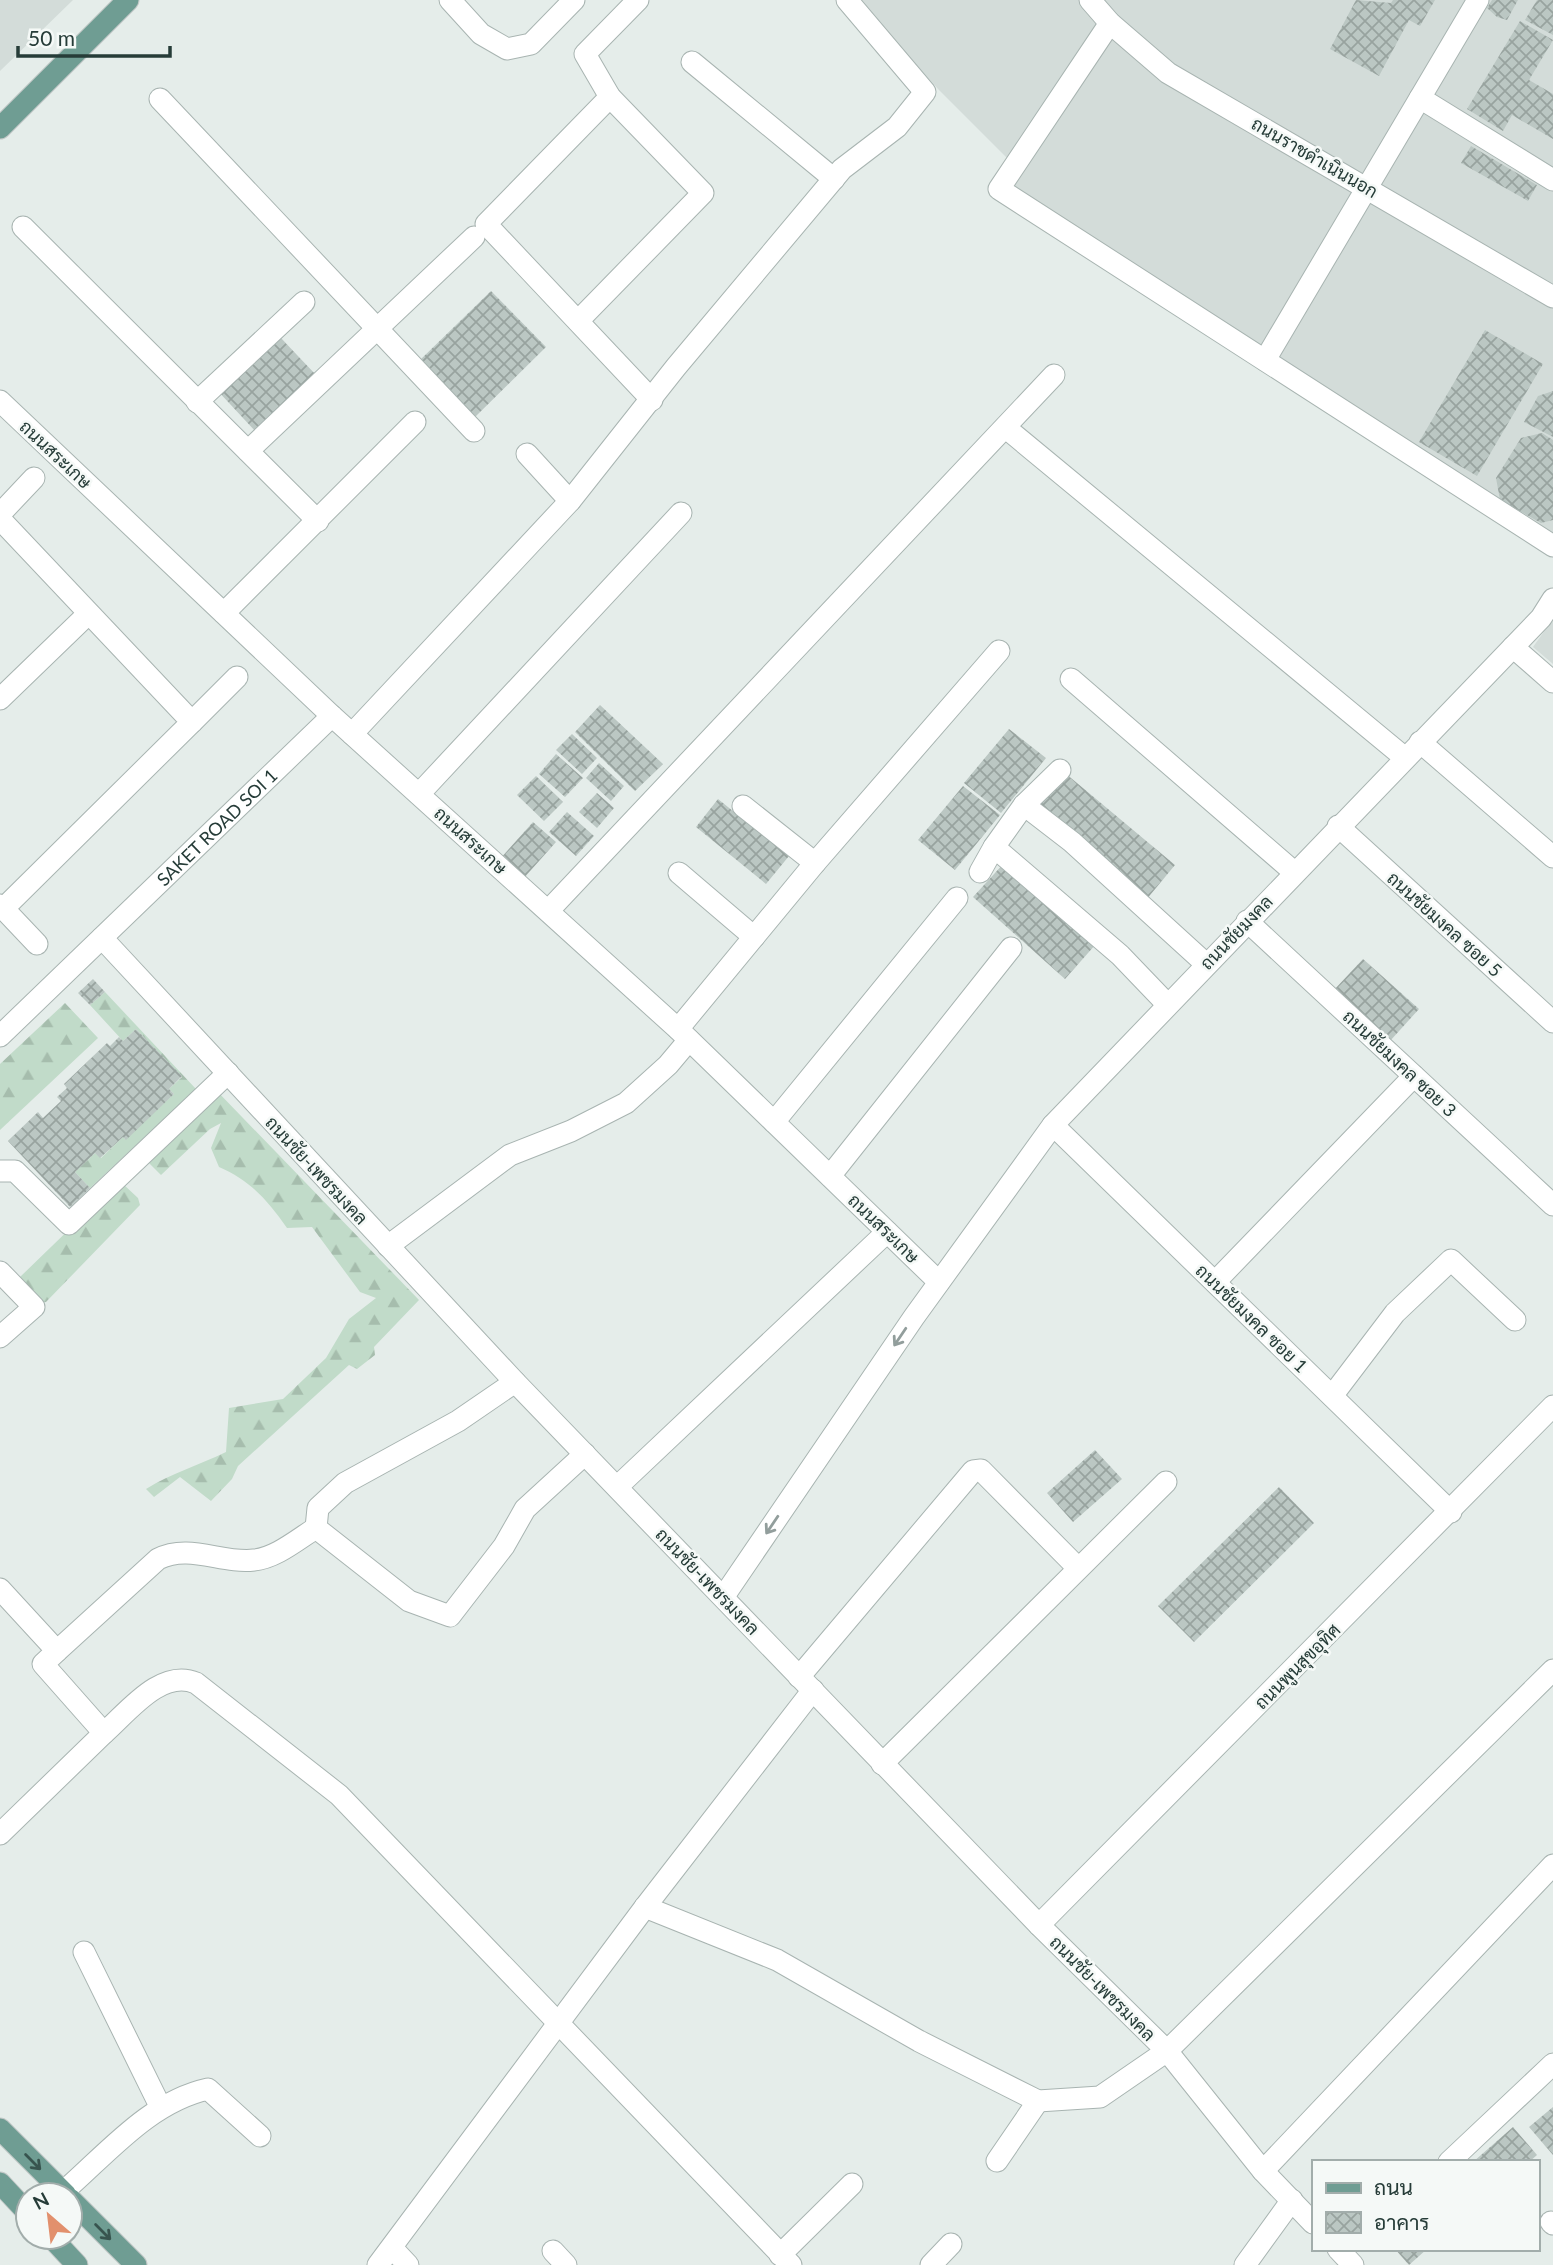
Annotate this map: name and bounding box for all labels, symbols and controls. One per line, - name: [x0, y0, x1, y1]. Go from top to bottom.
- scale bar: [18, 14, 170, 58]
- text: 50 m: [28, 25, 75, 50]
- street label: ถนนราชดำเนินนอก: [1248, 112, 1382, 202]
- street label: ถนนสระเกษ: [15, 415, 97, 493]
- street label: SAKET ROAD SOI 1: [152, 764, 282, 890]
- street label: ถนนสระเกษ: [430, 802, 513, 879]
- street label: ถนนชัยมงคล ซอย 5: [1383, 867, 1507, 981]
- street label: ถนนชัยมงคล: [1195, 890, 1277, 974]
- street label: ถนนชัยมงคล ซอย 3: [1339, 1005, 1461, 1121]
- street label: ถนนชัย-เพชรมงคล: [261, 1111, 373, 1229]
- street label: ถนนสระเกษ: [844, 1189, 925, 1268]
- street label: ถนนชัยมงคล ซอย 1: [1192, 1259, 1312, 1377]
- one-way arrow: [893, 1327, 907, 1346]
- one-way arrow: [765, 1515, 779, 1534]
- street label: ถนนชัย-เพชรมงคล: [651, 1523, 765, 1639]
- street label: ถนนพูนสุขอุทิศ: [1250, 1619, 1347, 1716]
- street label: ถนนชัย-เพชรมงคล: [1046, 1931, 1160, 2045]
- one-way arrow: [24, 2153, 41, 2170]
- legend: [1312, 2160, 1539, 2251]
- text: ถนน: [1374, 2174, 1413, 2199]
- north arrow: [14, 2181, 84, 2251]
- text: N: [29, 2187, 53, 2214]
- text: อาคาร: [1374, 2209, 1430, 2234]
- one-way arrow: [94, 2223, 111, 2240]

